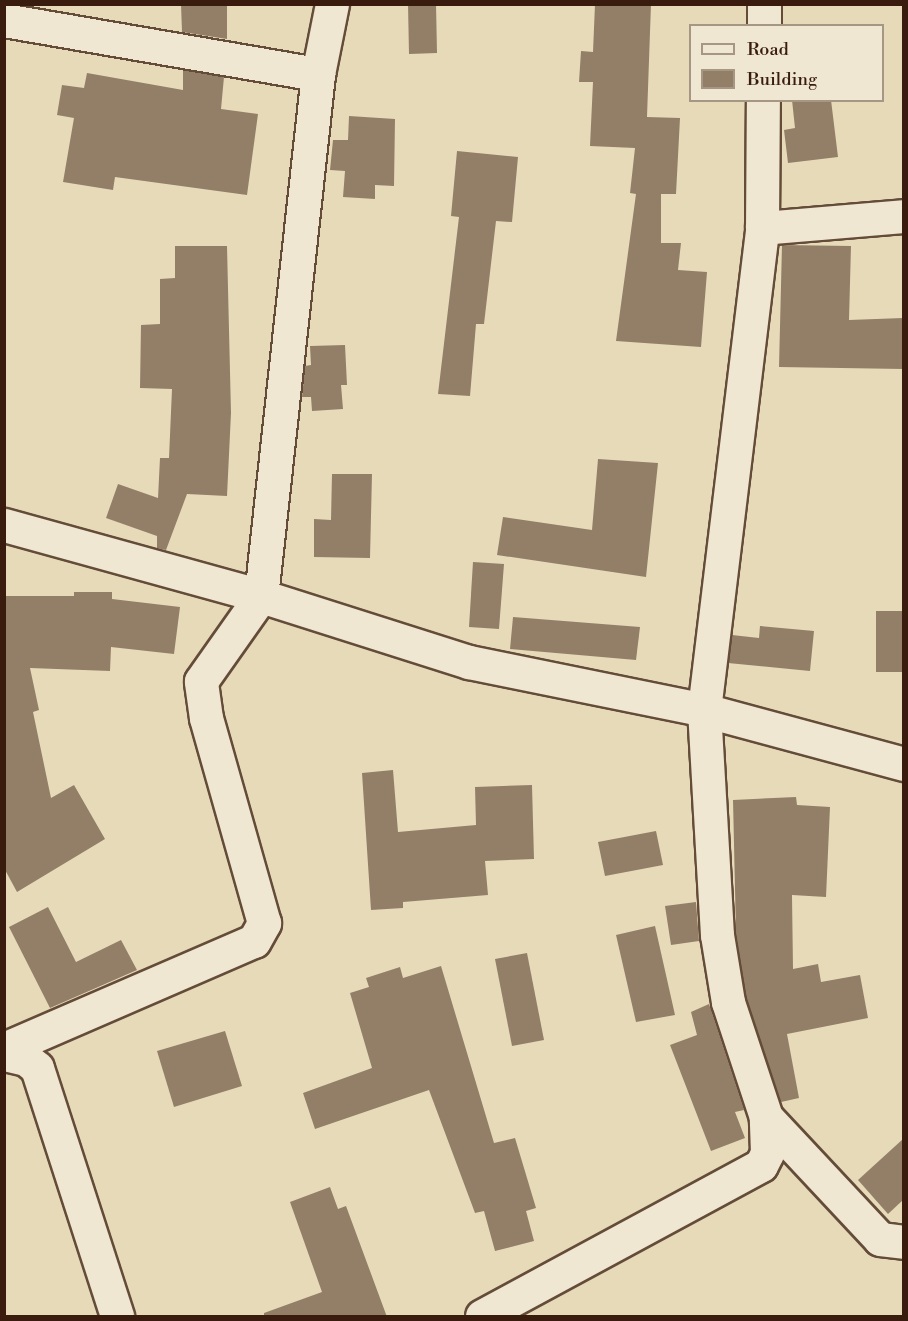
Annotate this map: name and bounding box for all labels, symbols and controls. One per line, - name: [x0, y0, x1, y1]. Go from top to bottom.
- legend: [689, 24, 884, 102]
- text: Road: [747, 38, 789, 61]
- text: Building: [747, 68, 817, 91]

